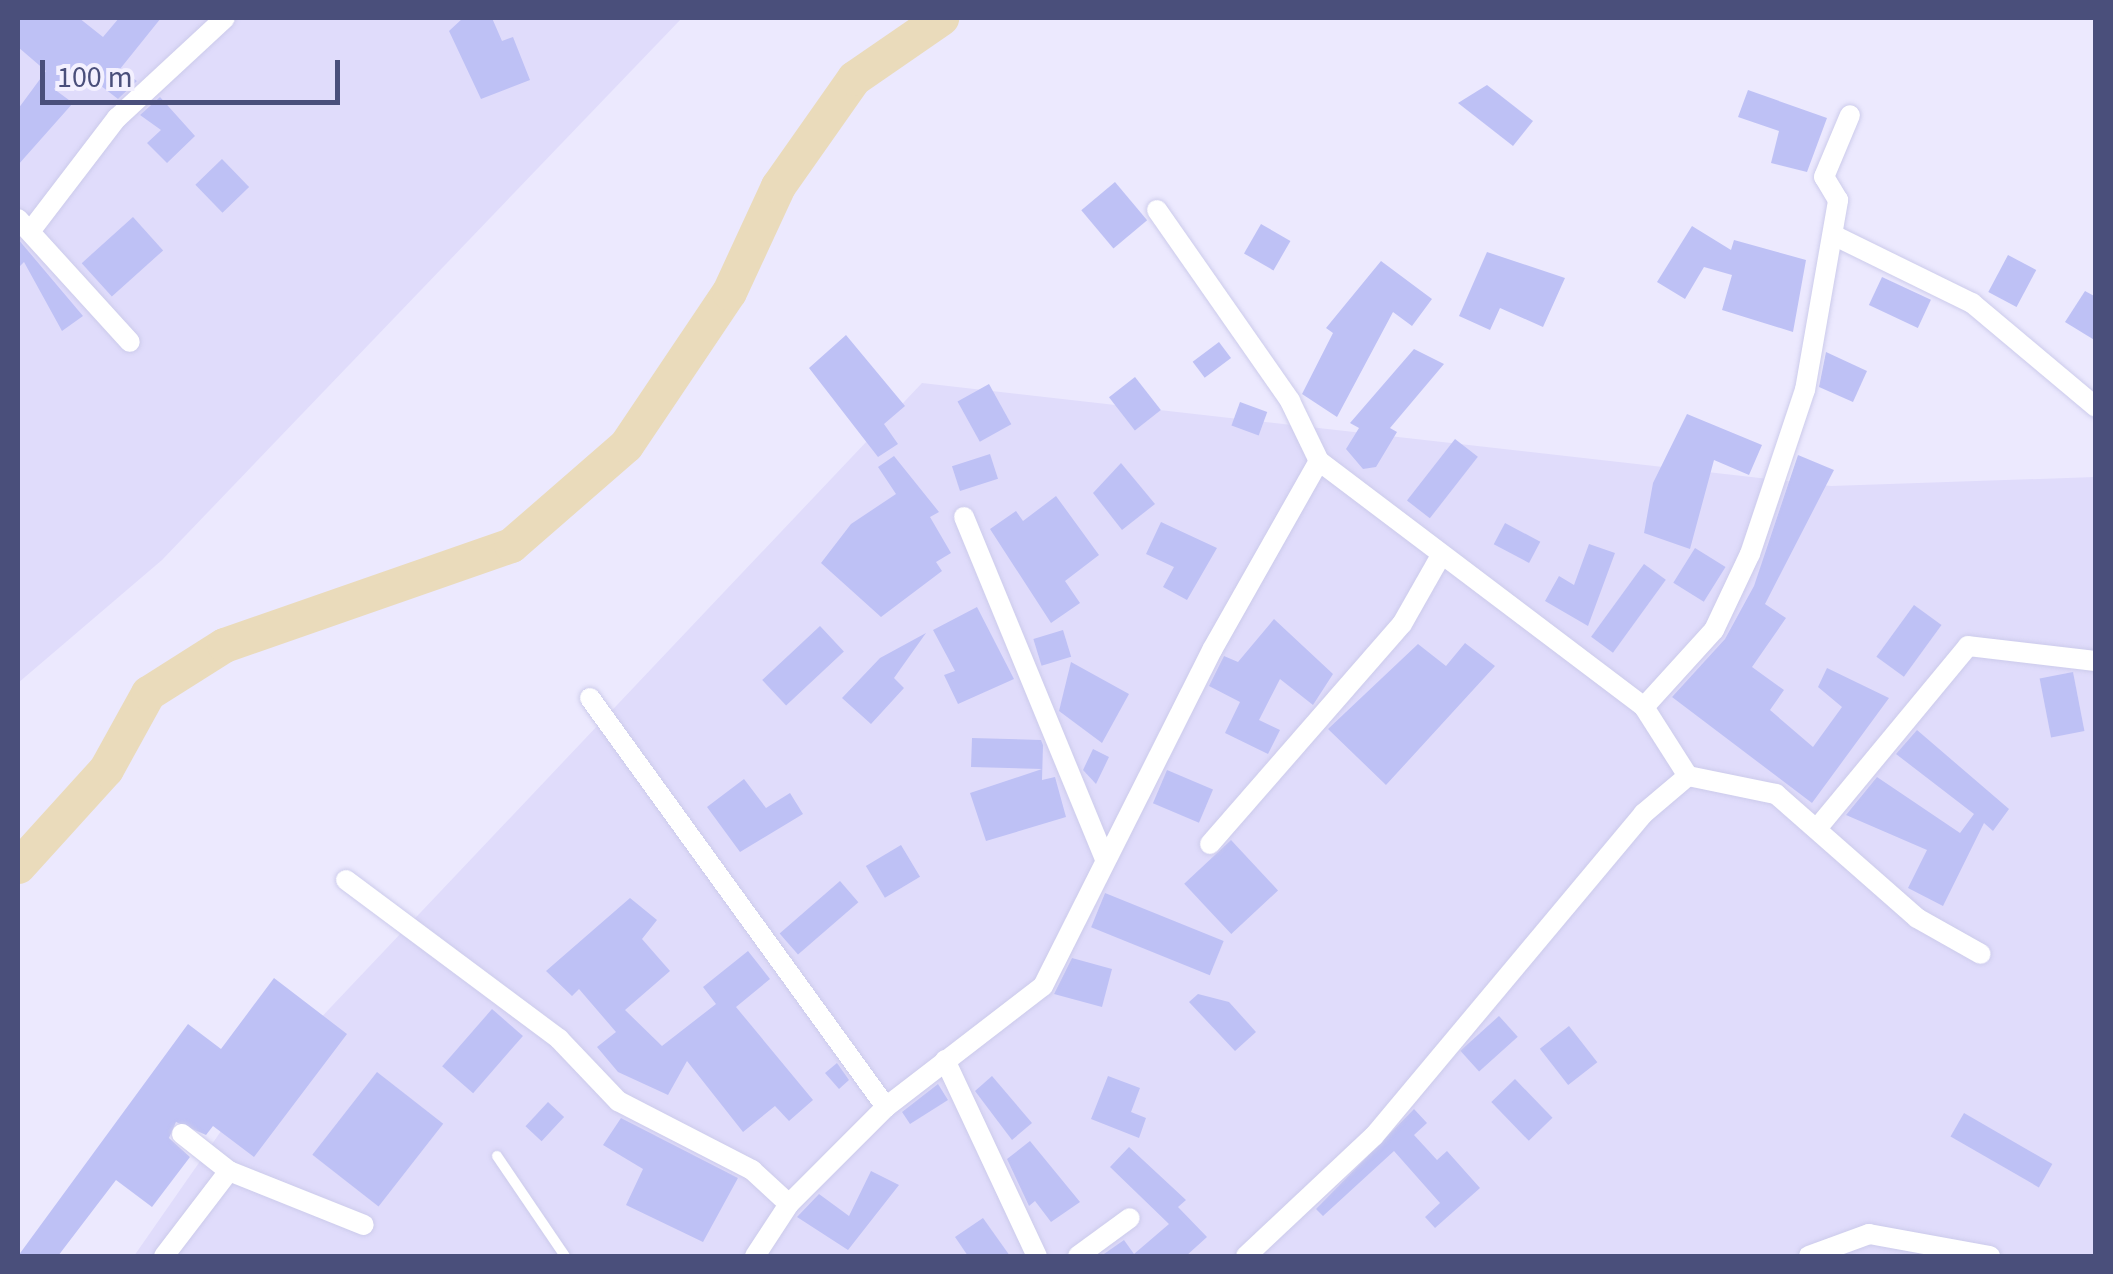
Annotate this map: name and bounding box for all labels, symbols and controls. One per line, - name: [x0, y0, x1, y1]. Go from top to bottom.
- scale bar: [45, 40, 345, 102]
- text: 100 m: [57, 56, 133, 99]

